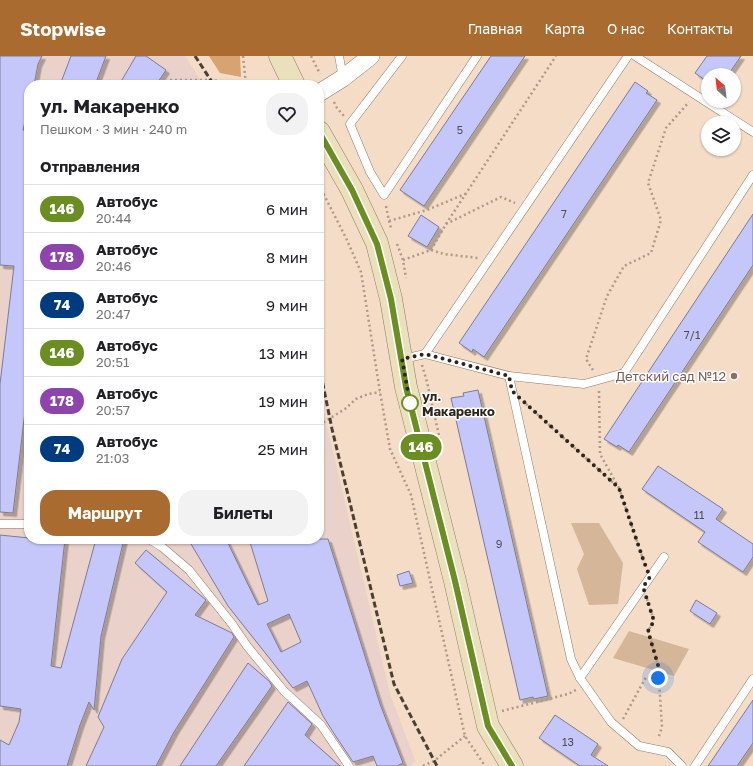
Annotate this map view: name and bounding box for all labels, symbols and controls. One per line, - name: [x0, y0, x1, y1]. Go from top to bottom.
- text: Stopwise: [20, 17, 106, 40]
- text: Главная: [468, 20, 522, 37]
- text: Карта: [544, 20, 585, 37]
- text: О нас: [607, 20, 645, 37]
- text: Контакты: [667, 20, 733, 37]
- north arrow: [701, 68, 741, 108]
- map controls: [701, 68, 741, 156]
- button: heart: [266, 93, 308, 135]
- text: ул. Макаренко: [40, 94, 179, 117]
- button: layers: [701, 116, 741, 156]
- text: Пешком · 3 мин · 240 m: [40, 121, 187, 137]
- house number: 5: [457, 123, 463, 136]
- text: Отправления: [40, 157, 140, 175]
- text: Автобус: [96, 192, 158, 210]
- text: 146: [50, 200, 74, 217]
- text: 6 мин: [266, 200, 308, 218]
- house number: 7: [561, 207, 567, 220]
- text: 20:44: [96, 210, 131, 226]
- text: Автобус: [96, 240, 158, 258]
- text: 178: [50, 248, 74, 265]
- text: 8 мин: [266, 248, 308, 266]
- text: 20:46: [96, 258, 131, 274]
- text: Автобус: [96, 288, 158, 306]
- text: 74: [54, 296, 70, 313]
- text: 9 мин: [266, 296, 308, 314]
- text: 20:47: [96, 306, 130, 322]
- house number: 7/1: [684, 328, 700, 341]
- text: Автобус: [96, 336, 158, 354]
- text: 146: [50, 344, 74, 361]
- text: 13 мин: [259, 344, 308, 362]
- text: 20:51: [96, 354, 129, 370]
- place label: Детский сад №12: [616, 368, 726, 384]
- marker: Детский сад №12: [729, 371, 739, 381]
- text: Автобус: [96, 384, 158, 402]
- place label: ул. Макаренко: [422, 388, 495, 419]
- text: 178: [50, 392, 74, 409]
- text: 19 мин: [259, 392, 308, 410]
- marker: ул. Макаренко: [401, 394, 419, 412]
- text: 20:57: [96, 402, 130, 418]
- text: Автобус: [96, 432, 158, 450]
- line badge: 146: [398, 434, 444, 460]
- text: 146: [409, 438, 433, 455]
- text: 74: [54, 440, 70, 457]
- text: 25 мин: [258, 440, 308, 458]
- text: 21:03: [96, 450, 129, 466]
- button: Маршрут: [40, 490, 170, 536]
- button: Билеты: [178, 490, 308, 536]
- house number: 11: [694, 508, 704, 521]
- house number: 9: [496, 537, 502, 550]
- your location: [648, 668, 668, 688]
- house number: 13: [562, 735, 574, 748]

